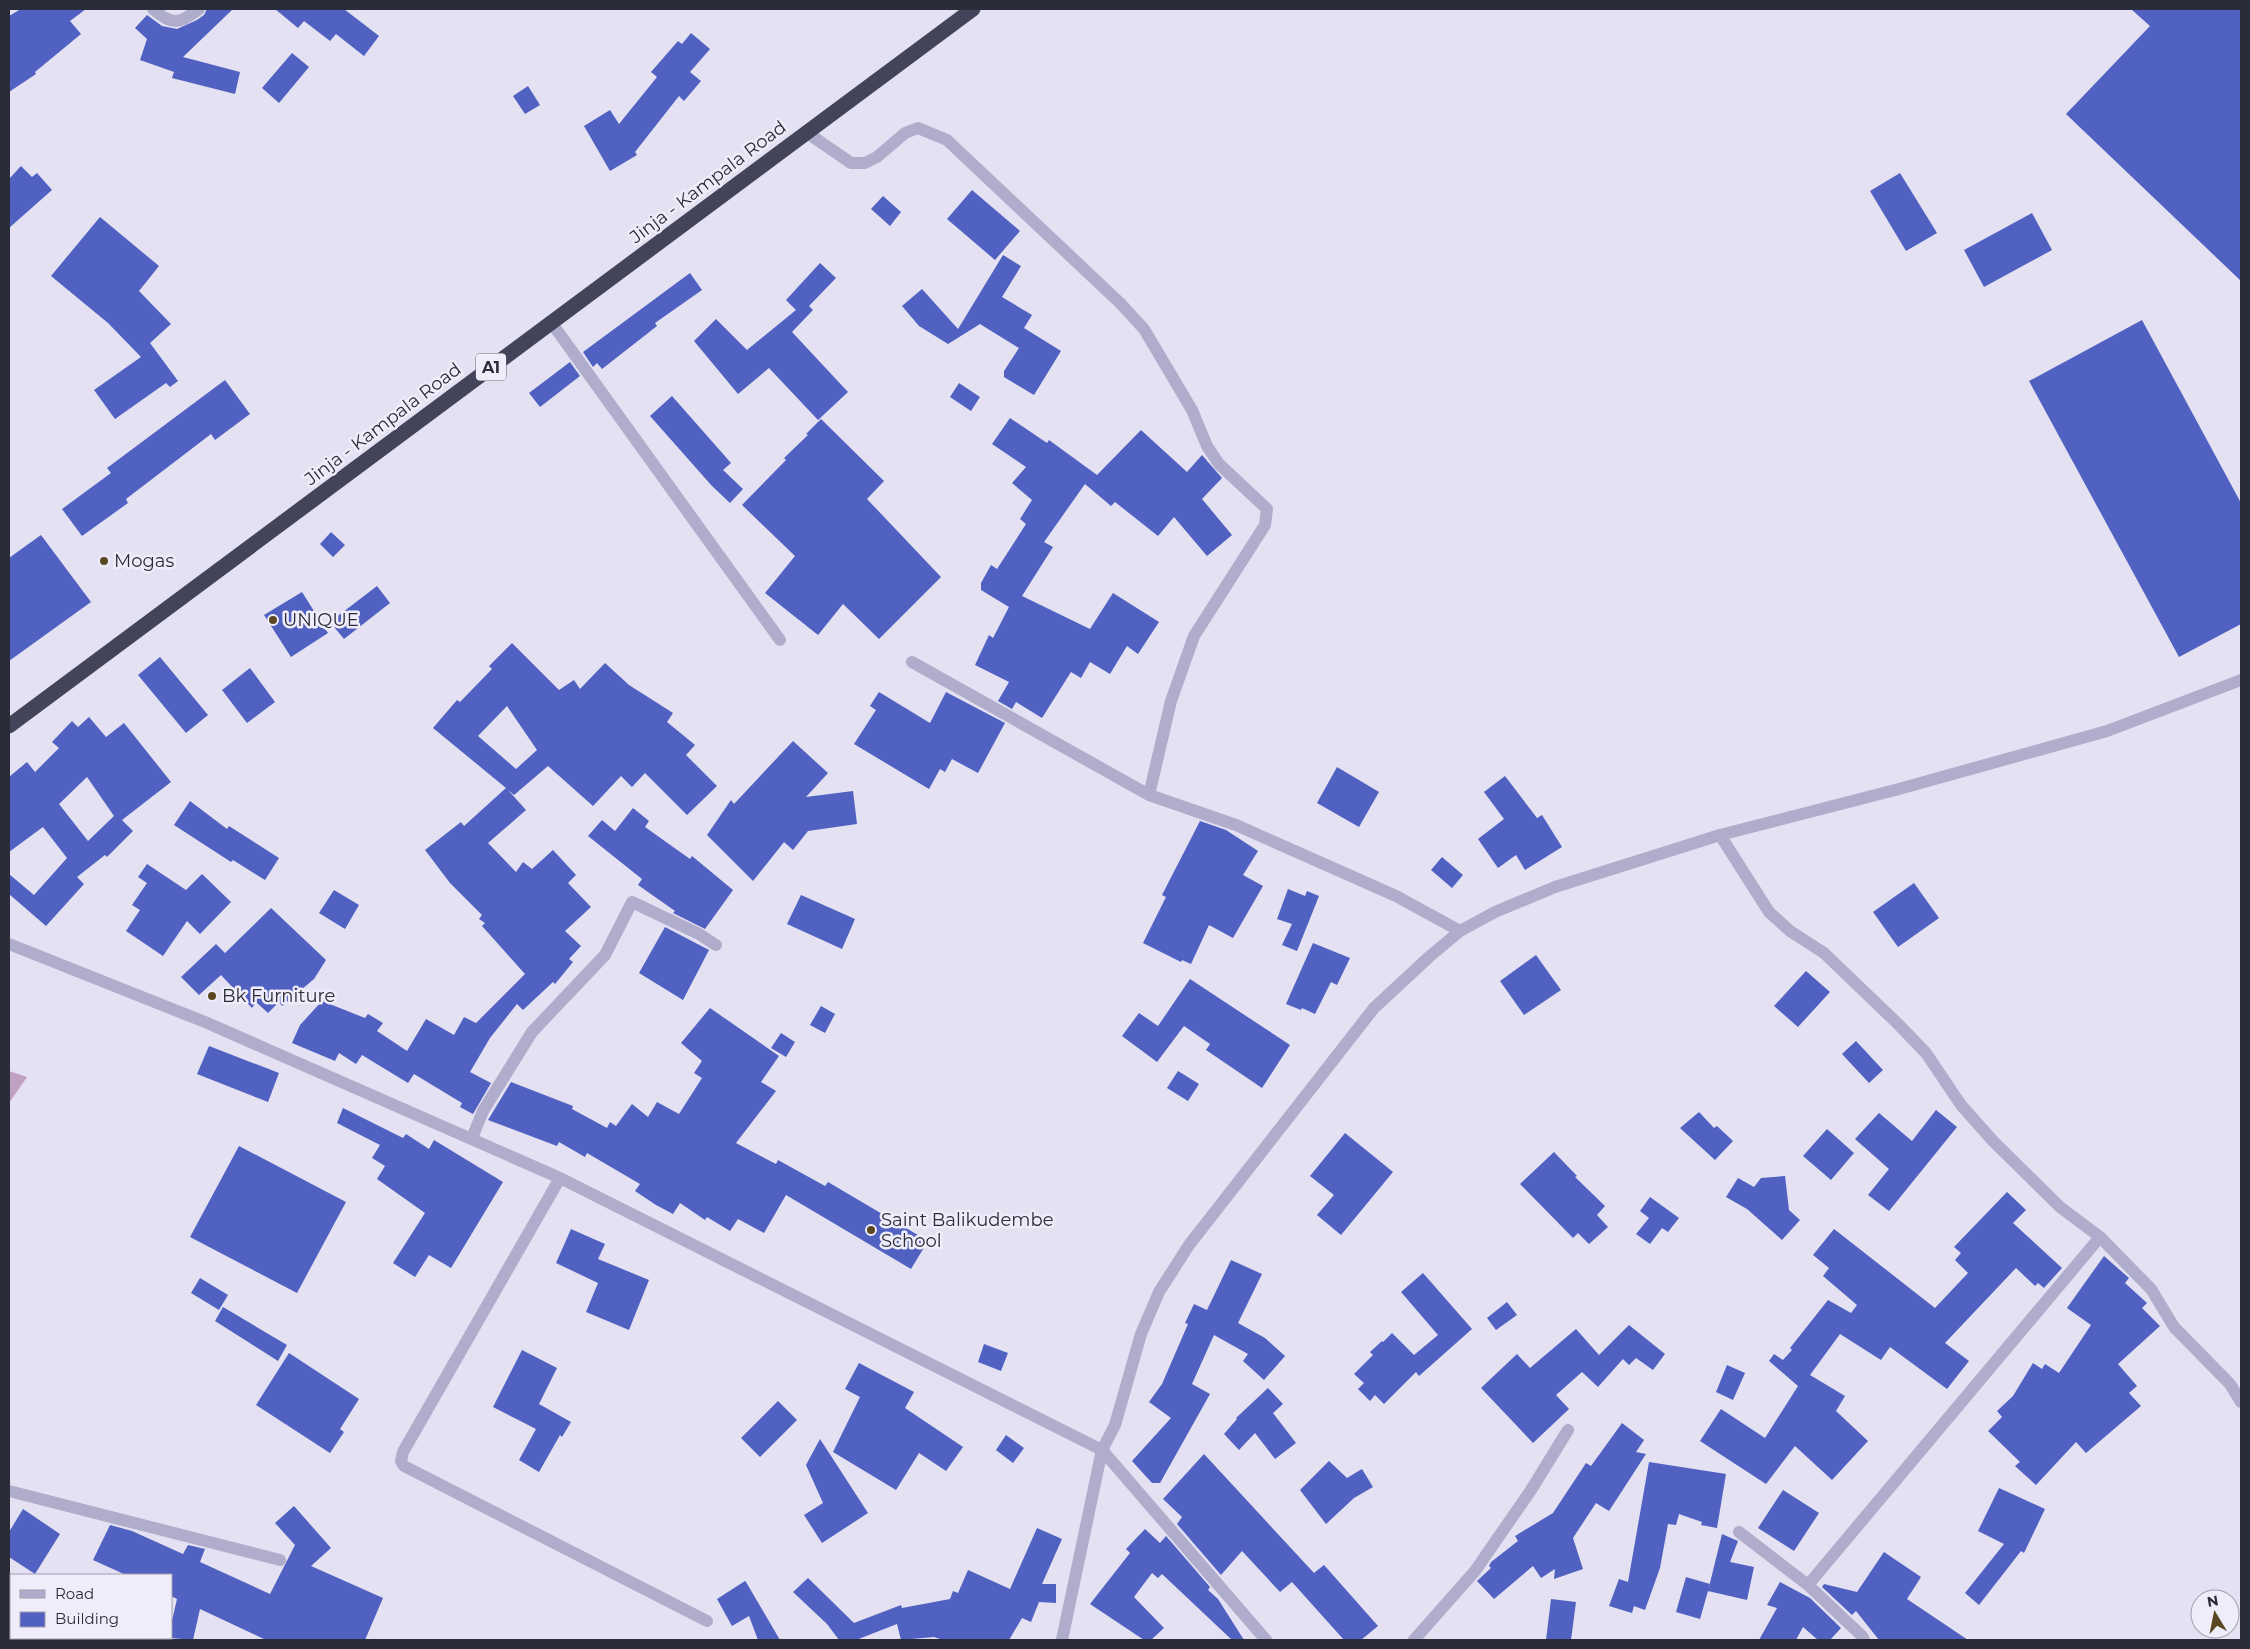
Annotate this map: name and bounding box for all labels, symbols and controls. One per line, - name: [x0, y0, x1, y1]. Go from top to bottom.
- street label: Jinja - Kampala Road: [625, 116, 791, 249]
- road number: A1: [476, 354, 506, 381]
- street label: Jinja - Kampala Road: [300, 358, 466, 491]
- place label: Mogas: [114, 550, 174, 572]
- marker: Mogas: [98, 555, 110, 567]
- place label: UNIQUE: [283, 609, 359, 631]
- marker: UNIQUE: [267, 614, 279, 626]
- place label: Bk Furniture: [222, 985, 336, 1007]
- marker: Bk Furniture: [206, 990, 218, 1002]
- place label: Saint Balikudembe School: [881, 1209, 1054, 1252]
- marker: Saint Balikudembe School: [865, 1224, 877, 1236]
- legend: [10, 1574, 172, 1639]
- text: Road: [55, 1584, 94, 1603]
- north arrow: [2190, 1589, 2240, 1639]
- text: N: [2206, 1591, 2220, 1611]
- text: Building: [55, 1609, 119, 1628]

